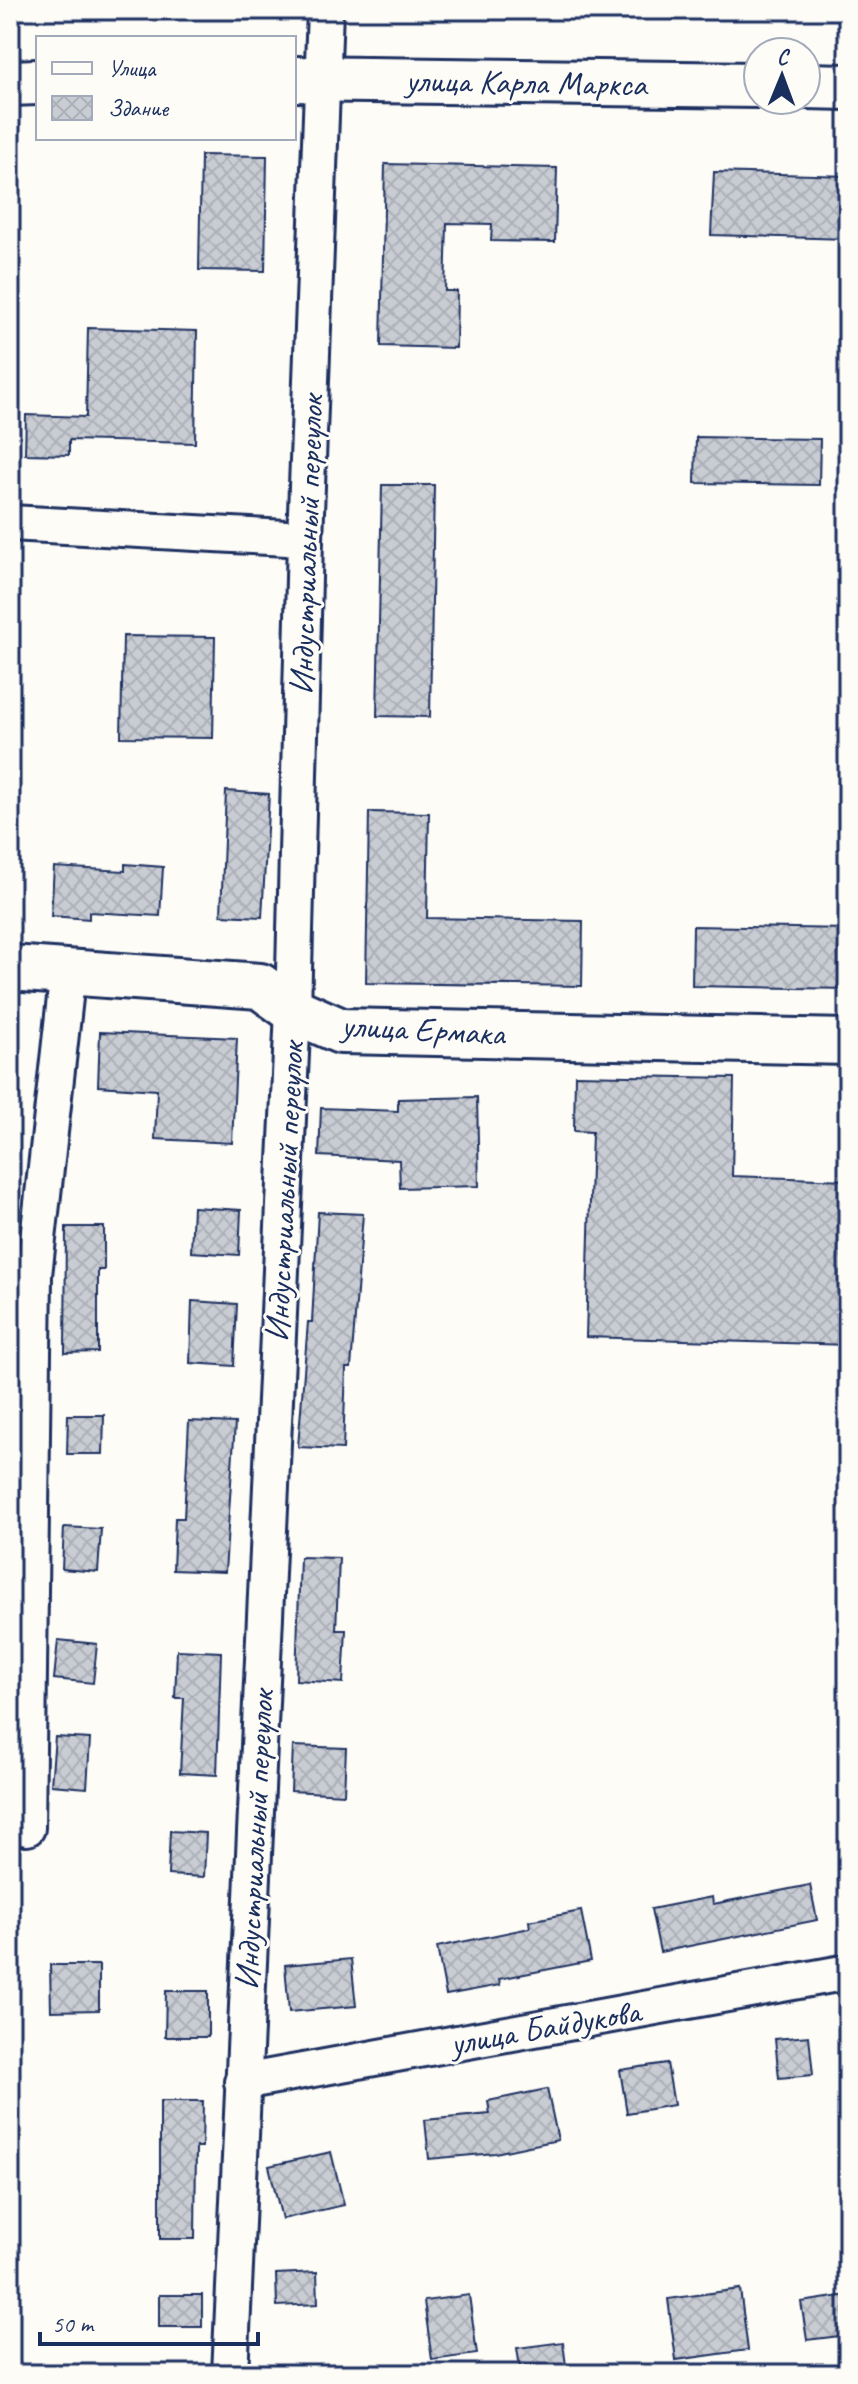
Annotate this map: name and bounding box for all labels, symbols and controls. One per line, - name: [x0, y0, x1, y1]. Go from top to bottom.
- legend: [36, 36, 296, 140]
- north arrow: [742, 36, 822, 116]
- text: С: [777, 43, 791, 71]
- text: Улица: [108, 53, 157, 83]
- street label: улица Карла Маркса: [403, 58, 649, 106]
- text: Здание: [108, 93, 170, 123]
- street label: Индустриальный переулок: [279, 391, 333, 696]
- street label: улица Ермака: [338, 1003, 508, 1055]
- street label: Индустриальный переулок: [255, 1038, 314, 1343]
- street label: Индустриальный переулок: [225, 1686, 284, 1991]
- street label: улица Байдукова: [445, 1989, 646, 2065]
- scale bar: [40, 2296, 258, 2346]
- text: 50 m: [52, 2309, 95, 2339]

